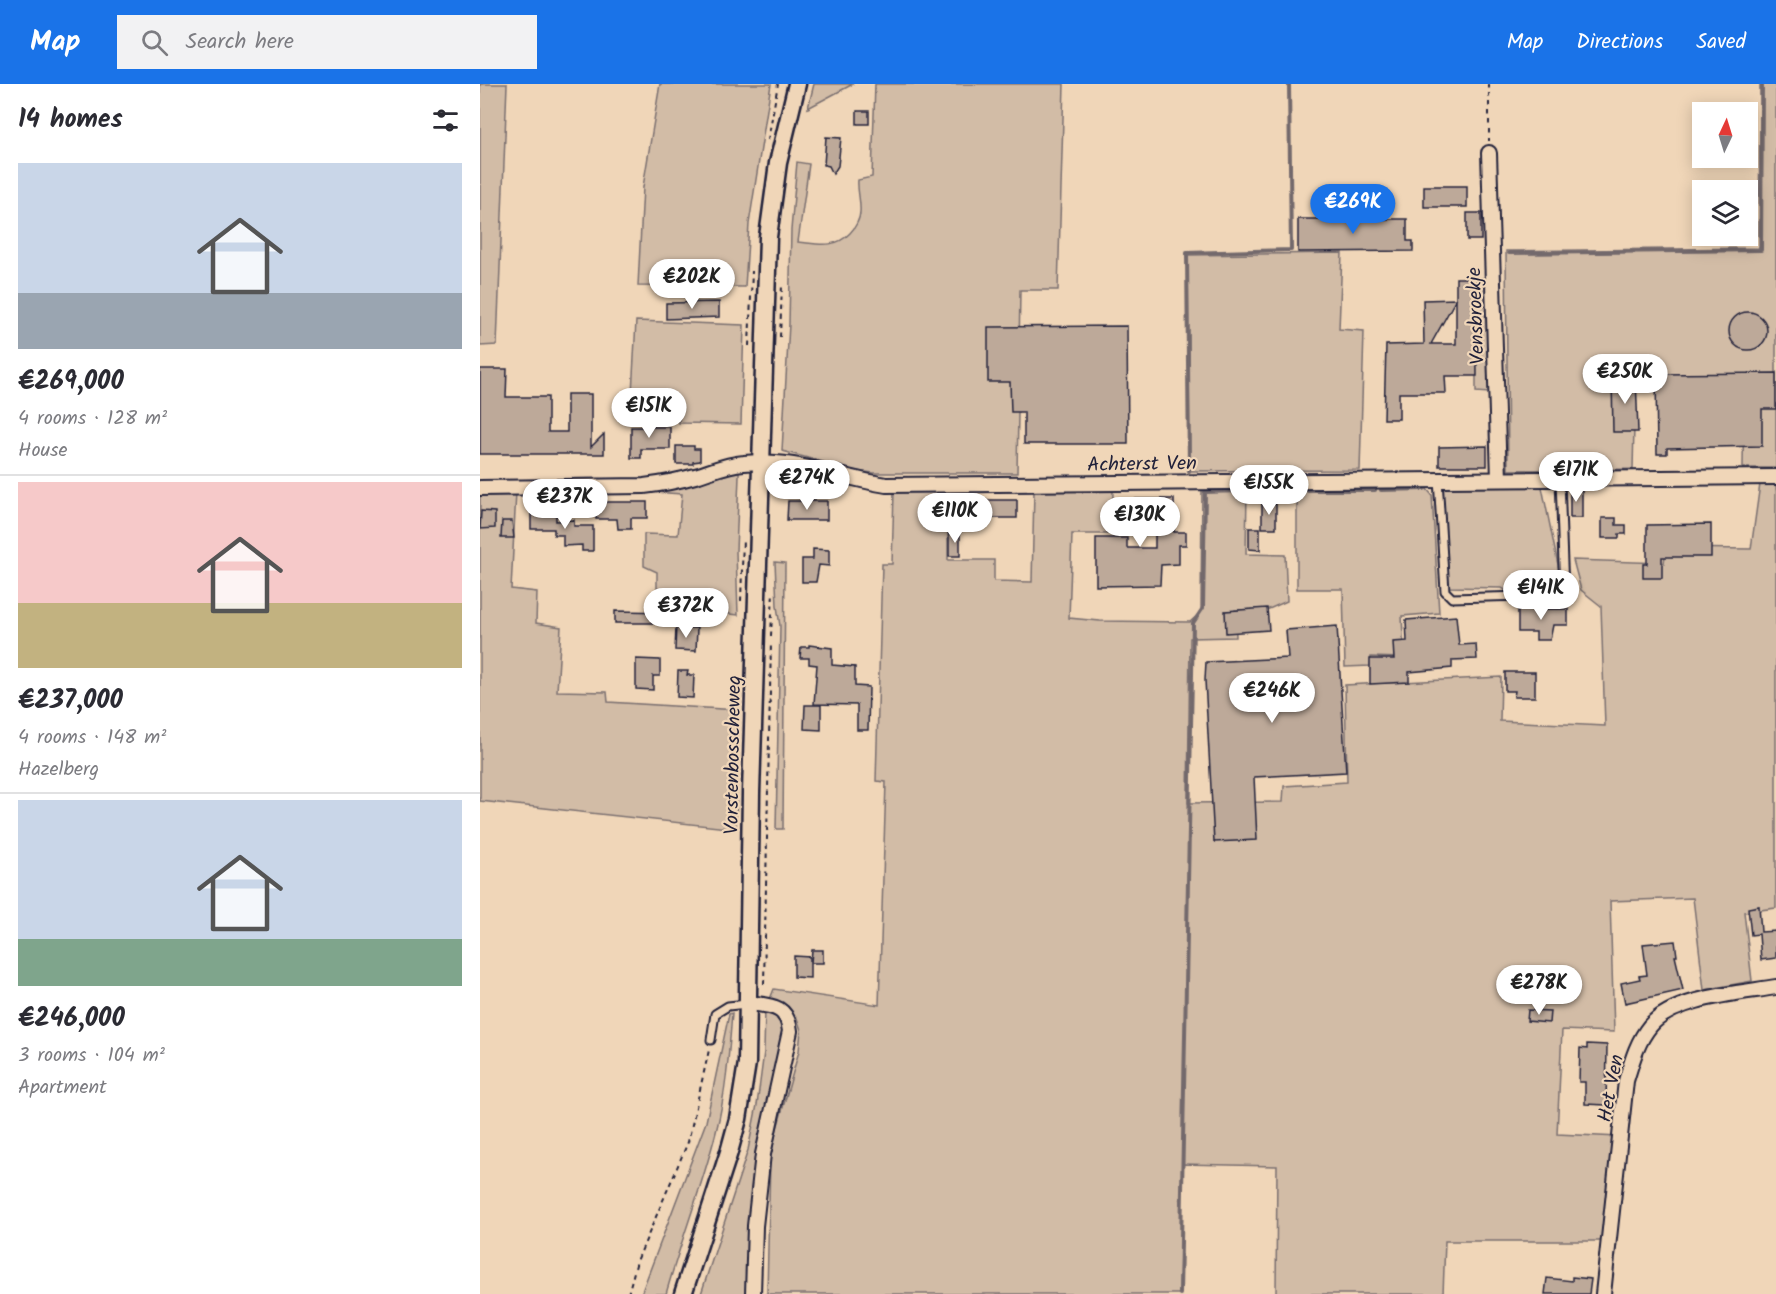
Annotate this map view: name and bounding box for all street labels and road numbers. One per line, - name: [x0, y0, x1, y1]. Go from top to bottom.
- street label: Vensbroekje: [1459, 267, 1495, 365]
- street label: Achterst Ven: [1087, 448, 1197, 482]
- street label: Vorstenbosscheweg: [717, 675, 751, 835]
- street label: Het Ven: [1590, 1052, 1634, 1125]

